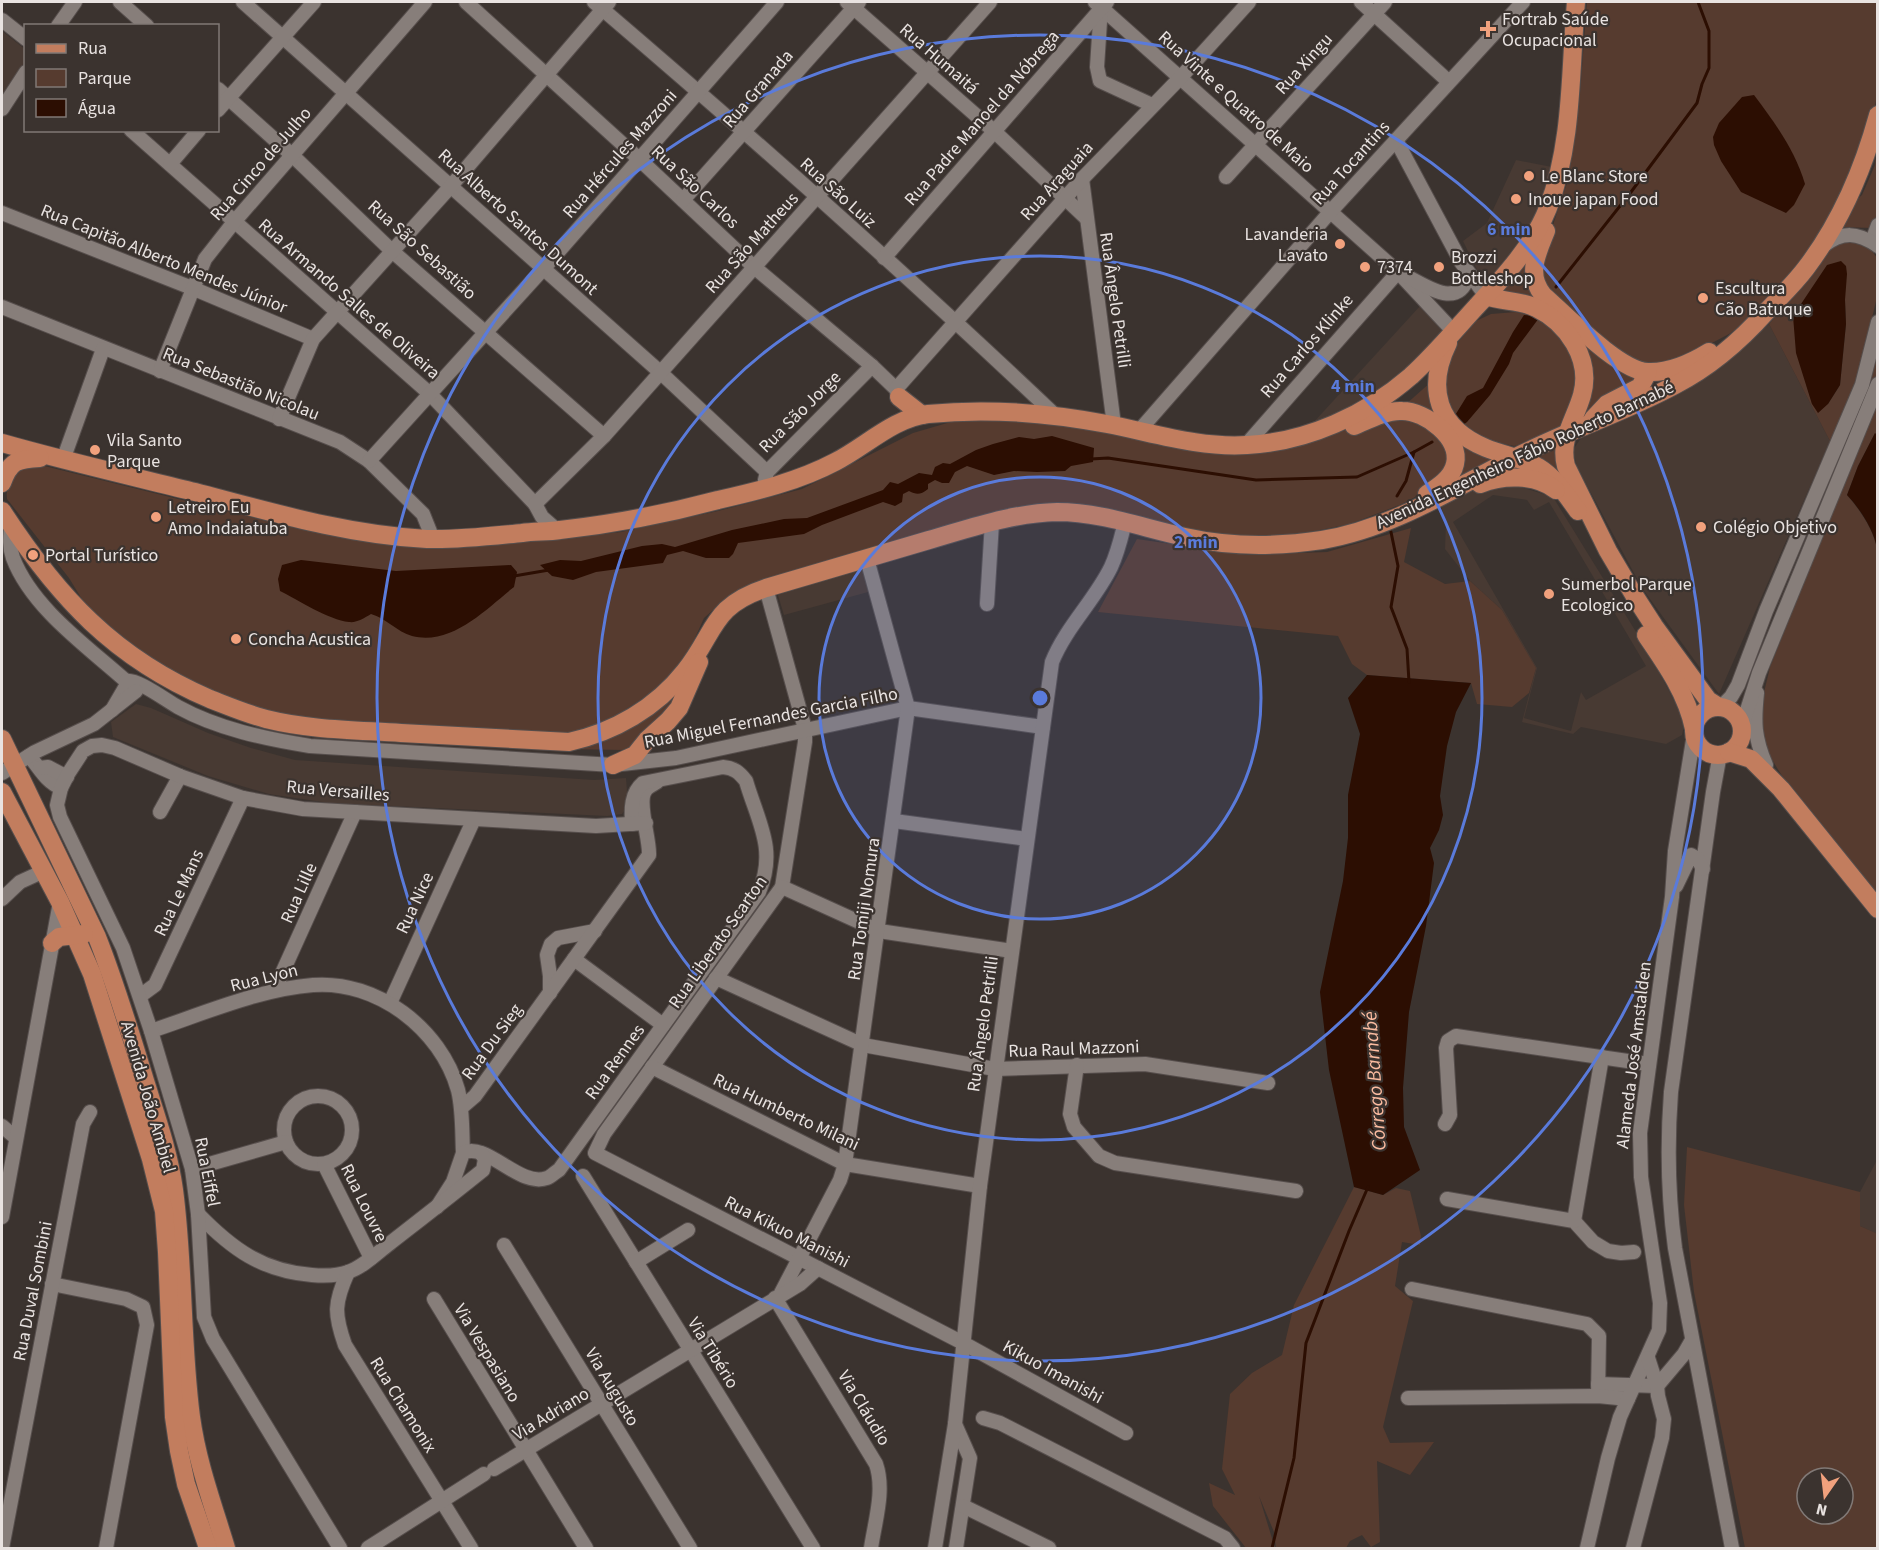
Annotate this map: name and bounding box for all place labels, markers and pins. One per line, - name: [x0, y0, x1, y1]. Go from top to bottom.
- place label: Fortrab Saúde Ocupacional: [1502, 7, 1609, 53]
- marker: Fortrab Saúde Ocupacional: [1479, 20, 1497, 38]
- place label: Le Blanc Store: [1541, 164, 1648, 189]
- marker: Le Blanc Store: [1522, 169, 1536, 183]
- place label: Inoue japan Food: [1528, 187, 1659, 212]
- marker: Inoue japan Food: [1509, 192, 1523, 206]
- place label: Lavanderia Lavato: [1245, 222, 1328, 268]
- marker: Lavanderia Lavato: [1333, 237, 1347, 251]
- place label: Brozzi Bottleshop: [1451, 245, 1533, 291]
- place label: 7374: [1377, 255, 1413, 280]
- marker: 7374: [1358, 260, 1372, 274]
- marker: Brozzi Bottleshop: [1432, 260, 1446, 274]
- place label: Escultura Cão Batuque: [1715, 276, 1812, 322]
- marker: Escultura Cão Batuque: [1696, 291, 1710, 305]
- place label: Vila Santo Parque: [107, 428, 182, 474]
- marker: Vila Santo Parque: [88, 443, 102, 457]
- place label: Letreiro Eu Amo Indaiatuba: [168, 495, 288, 541]
- marker: Letreiro Eu Amo Indaiatuba: [149, 510, 163, 524]
- place label: Colégio Objetivo: [1713, 515, 1837, 540]
- marker: Colégio Objetivo: [1694, 520, 1708, 534]
- place label: Portal Turístico: [45, 543, 158, 568]
- marker: Portal Turístico: [26, 548, 40, 562]
- place label: Sumerbol Parque Ecologico: [1561, 572, 1692, 618]
- marker: Sumerbol Parque Ecologico: [1542, 587, 1556, 601]
- place label: Concha Acustica: [248, 627, 371, 652]
- marker: Concha Acustica: [229, 632, 243, 646]
- centre of rings: [1030, 688, 1050, 708]

